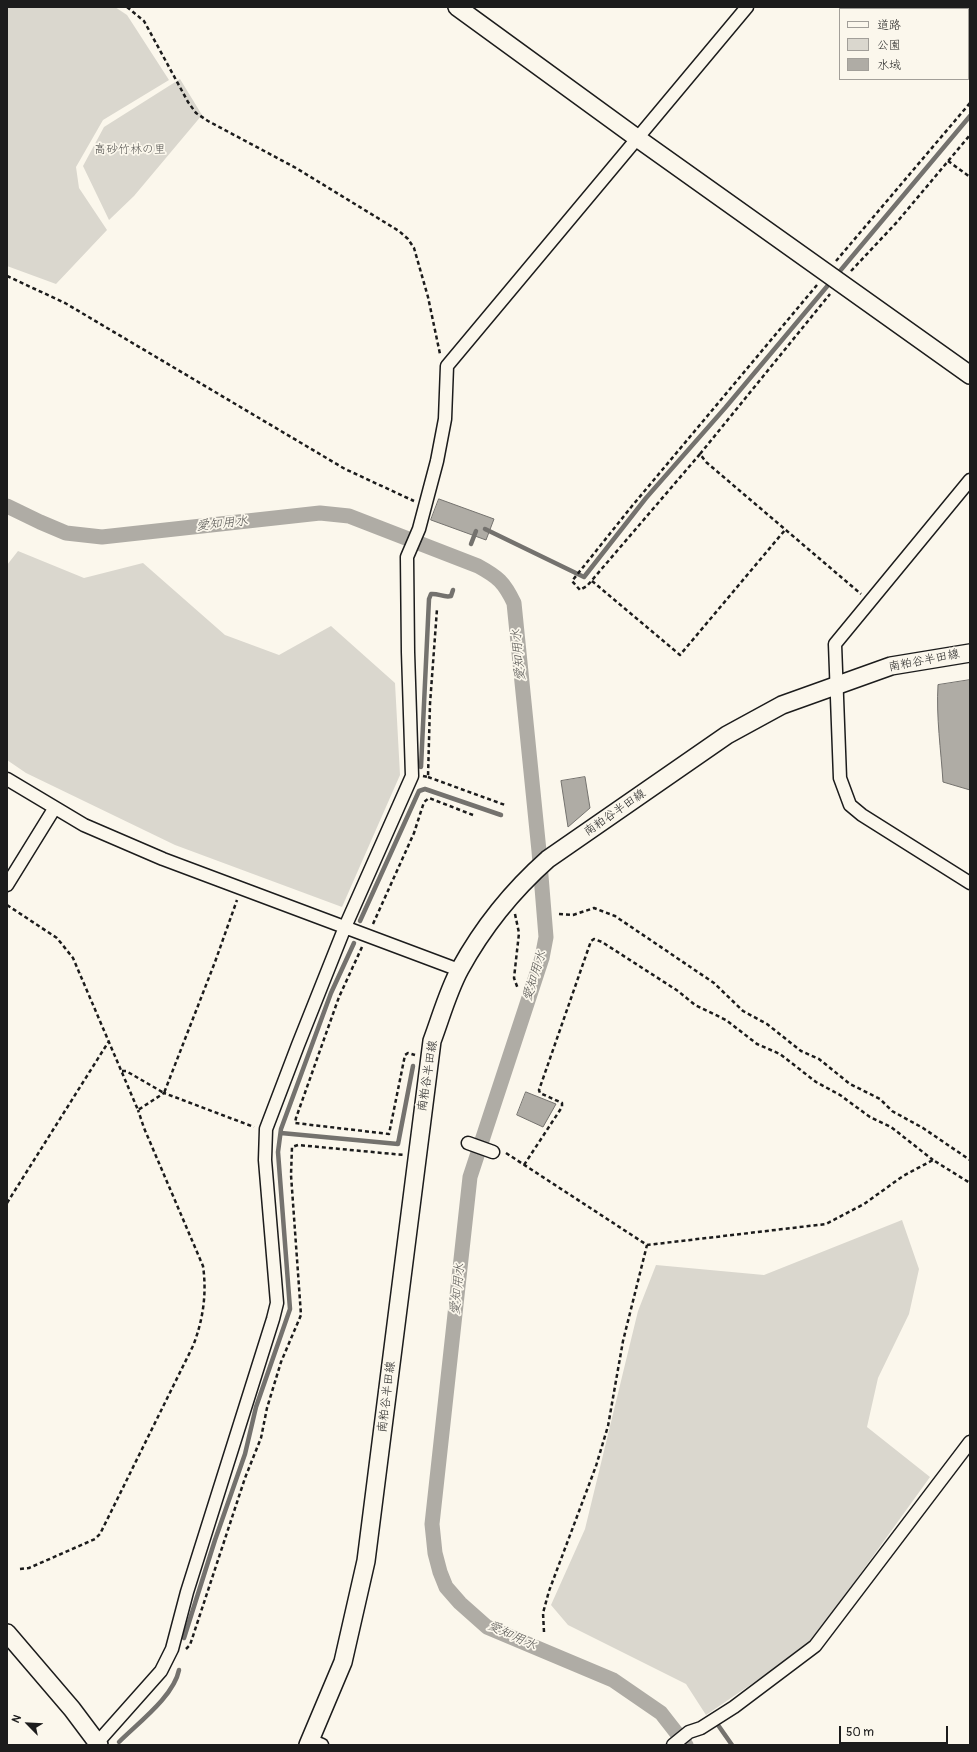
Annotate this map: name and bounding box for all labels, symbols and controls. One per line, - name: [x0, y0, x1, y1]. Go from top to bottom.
- legend: [839, 8, 969, 80]
- text: 道路: [877, 18, 901, 33]
- text: 公園: [877, 38, 901, 53]
- text: 水域: [877, 58, 901, 73]
- park label: 高砂竹林の里: [94, 143, 166, 157]
- water label: 愛知用水: [195, 514, 249, 534]
- water label: 愛知用水: [509, 628, 529, 682]
- street label: 南粕谷半田線: [887, 647, 961, 675]
- street label: 南粕谷半田線: [581, 786, 649, 840]
- water label: 愛知用水: [520, 949, 550, 1003]
- street label: 南粕谷半田線: [415, 1039, 441, 1113]
- water label: 愛知用水: [448, 1262, 468, 1316]
- street label: 南粕谷半田線: [375, 1360, 399, 1434]
- water label: 愛知用水: [485, 1618, 539, 1654]
- north arrow: [8, 1704, 48, 1744]
- text: N: [9, 1713, 24, 1725]
- scale bar: [841, 1718, 950, 1744]
- text: 50 m: [846, 1725, 874, 1740]

